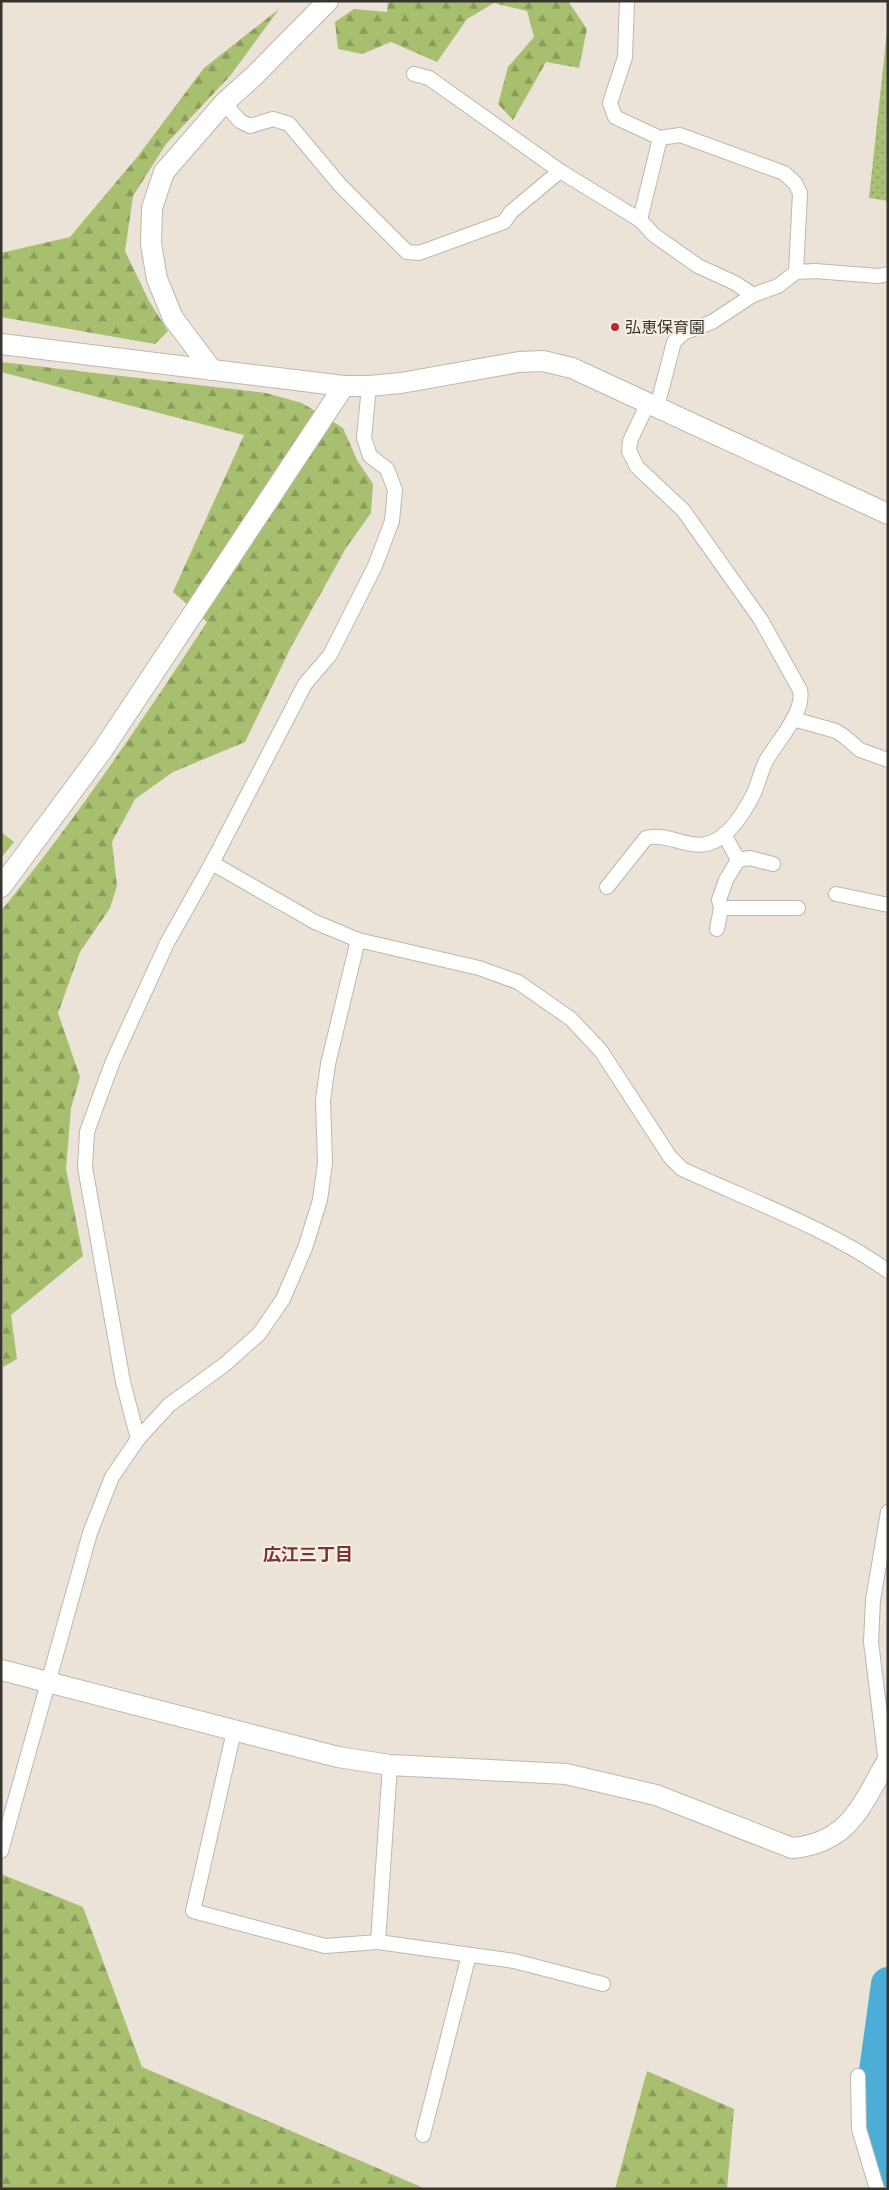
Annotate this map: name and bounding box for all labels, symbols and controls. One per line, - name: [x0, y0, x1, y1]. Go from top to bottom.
- place label: 弘恵保育園: [625, 319, 705, 339]
- marker: 弘恵保育園: [609, 321, 621, 333]
- district label: 広江三丁目: [263, 1545, 353, 1568]

